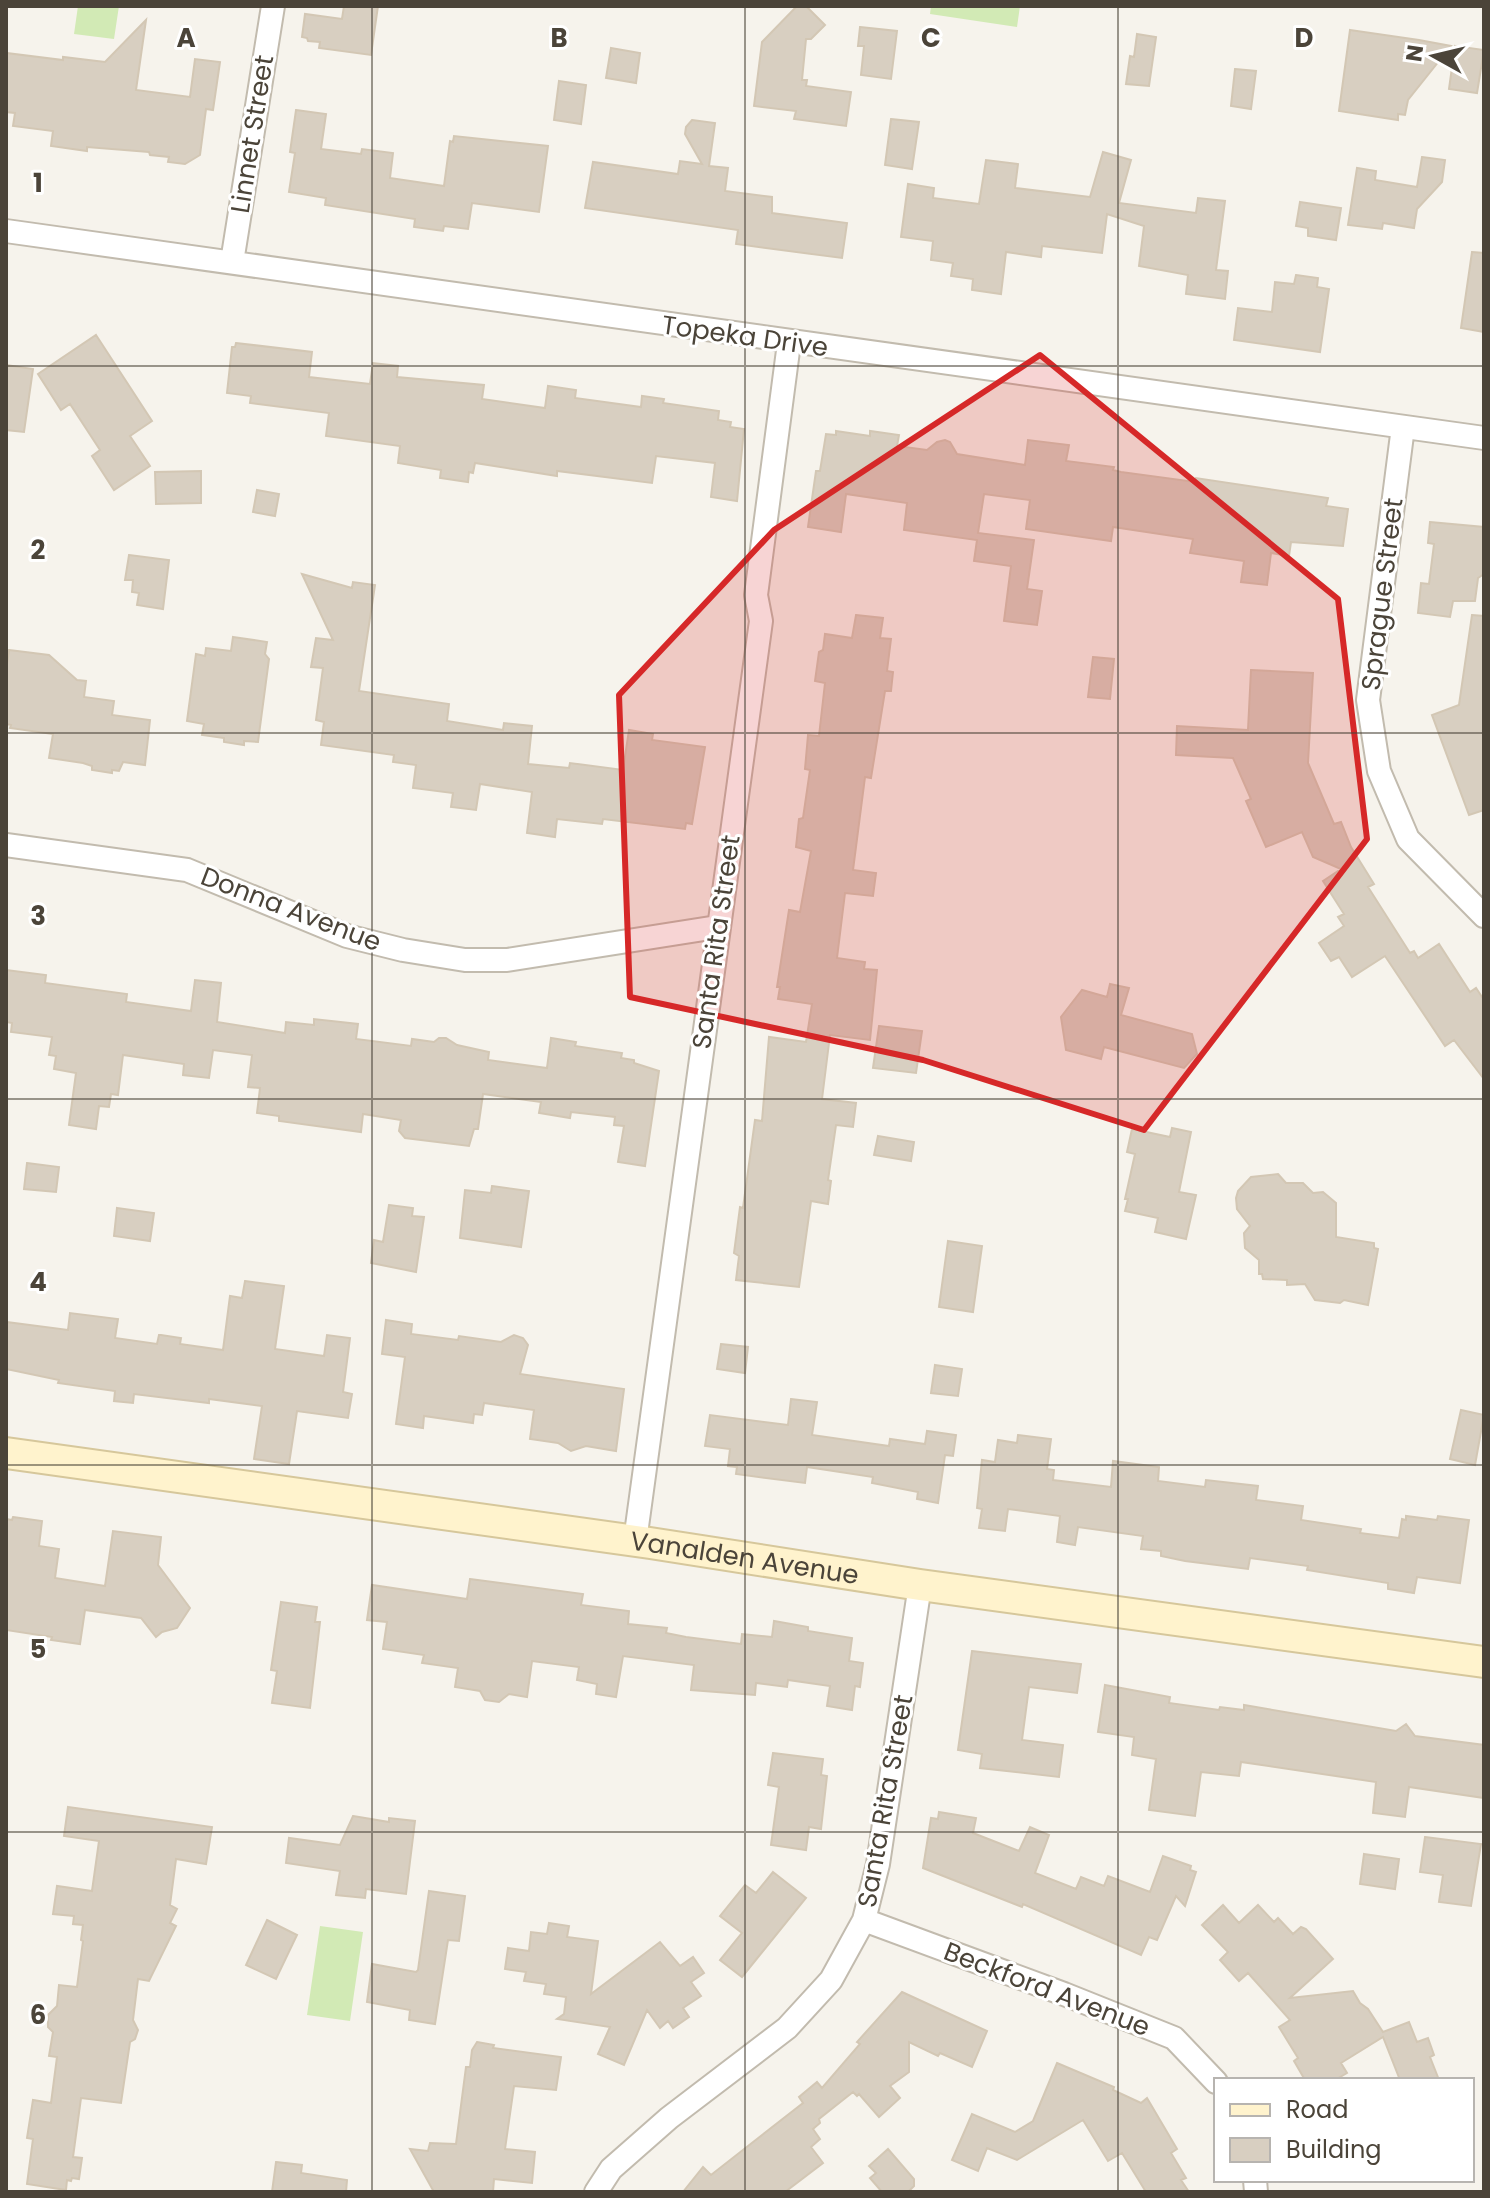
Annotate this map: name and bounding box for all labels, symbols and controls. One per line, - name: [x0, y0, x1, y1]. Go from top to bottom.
- north arrow: [1394, 16, 1474, 96]
- text: A: [176, 20, 196, 56]
- text: B: [550, 20, 568, 56]
- text: C: [921, 20, 941, 56]
- text: D: [1295, 20, 1314, 56]
- text: N: [1398, 43, 1431, 64]
- street label: Linnet Street: [222, 52, 282, 216]
- text: 1: [33, 165, 43, 201]
- street label: Topeka Drive: [660, 307, 830, 365]
- street label: Sprague Street: [1352, 496, 1412, 692]
- text: 2: [31, 532, 46, 568]
- street label: Santa Rita Street: [683, 833, 749, 1051]
- street label: Donna Avenue: [196, 858, 386, 960]
- text: 3: [30, 898, 46, 934]
- text: 4: [29, 1264, 47, 1300]
- street label: Vanalden Avenue: [628, 1522, 861, 1593]
- text: 5: [30, 1631, 46, 1667]
- street label: Santa Rita Street: [849, 1692, 921, 1910]
- street label: Beckford Avenue: [939, 1933, 1155, 2045]
- text: 6: [30, 1997, 46, 2033]
- legend: [1214, 2078, 1474, 2182]
- text: Road: [1286, 2093, 1348, 2126]
- text: Building: [1286, 2133, 1382, 2166]

